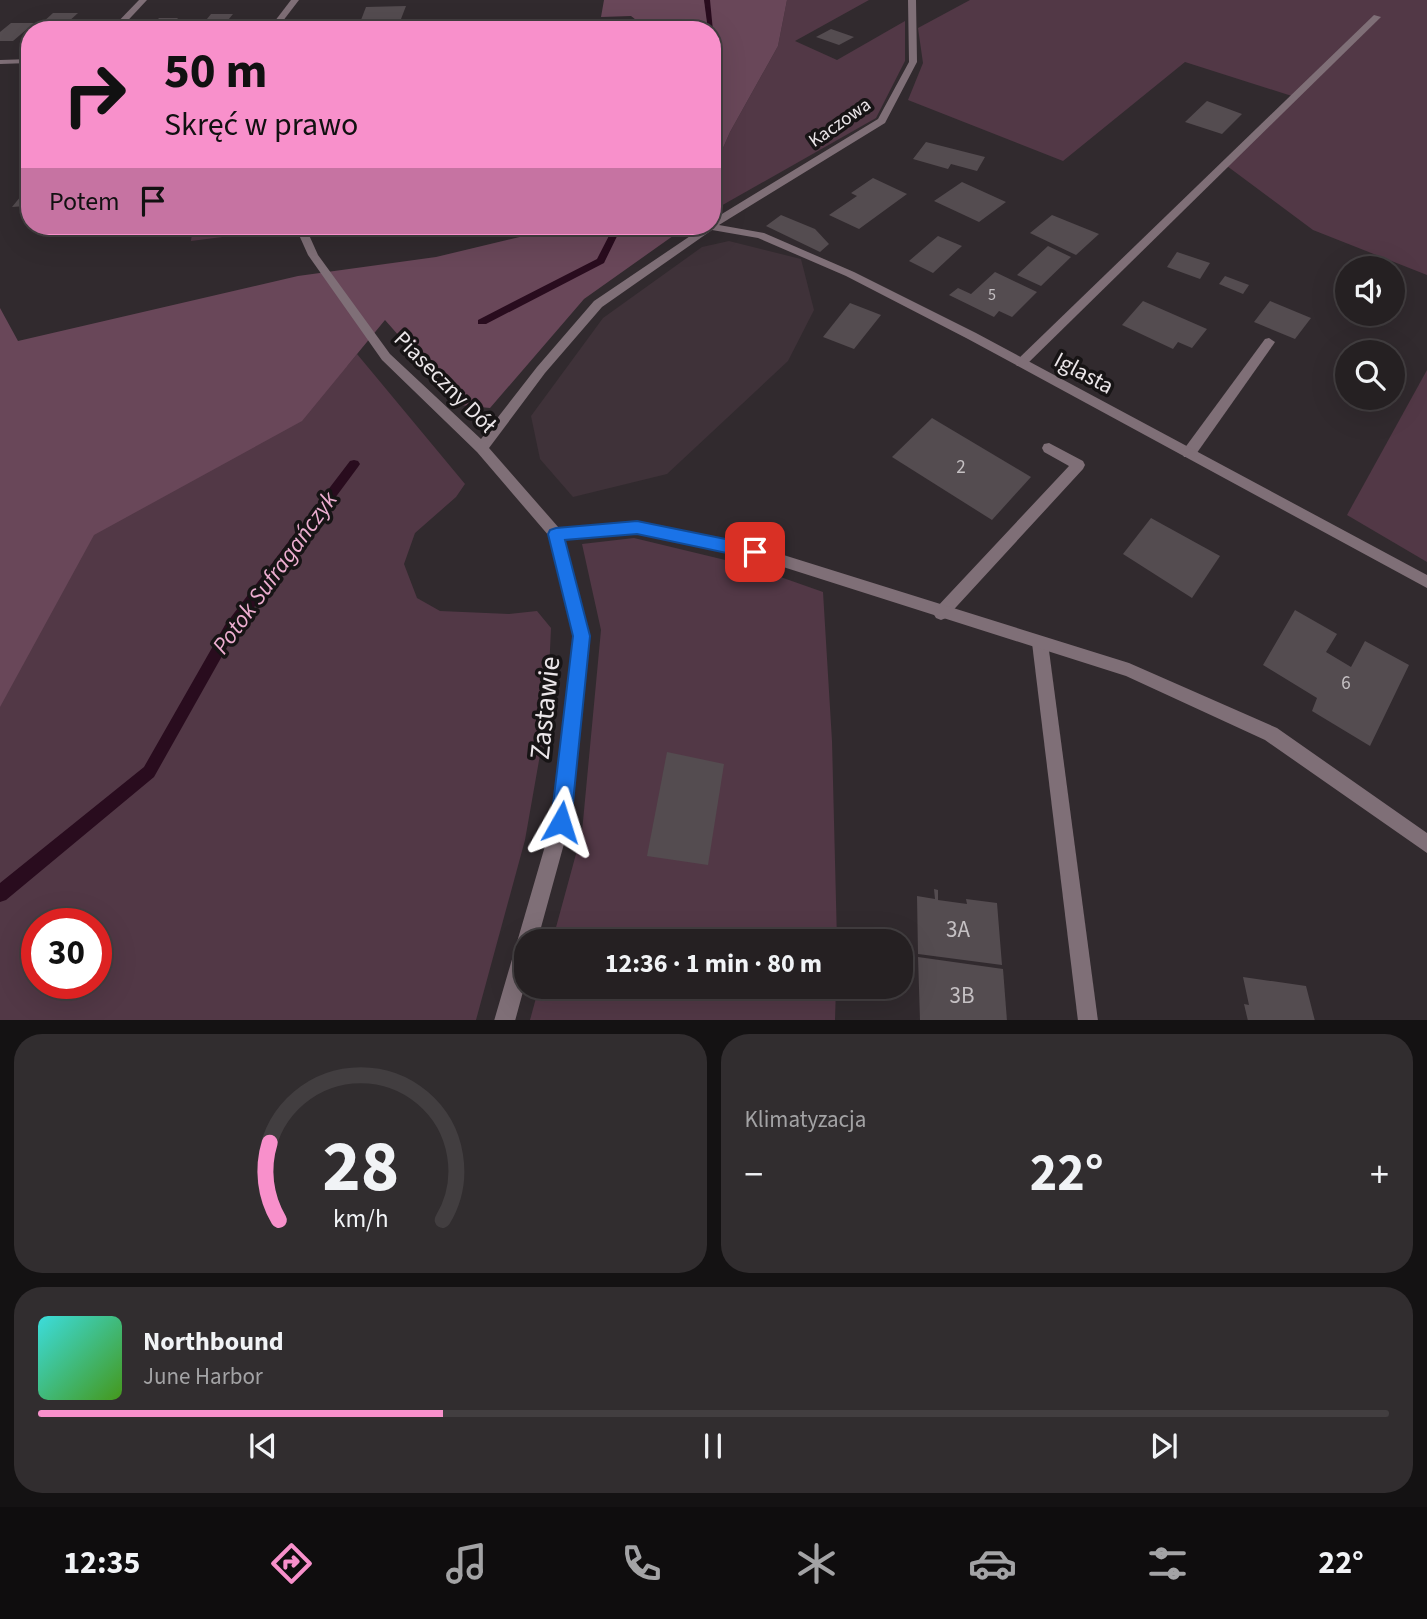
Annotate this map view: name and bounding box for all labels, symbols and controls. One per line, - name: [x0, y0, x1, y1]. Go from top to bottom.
- text: 50 m: [164, 37, 268, 107]
- icon: right: [49, 49, 140, 140]
- street label: Kaczowa: [803, 92, 877, 154]
- text: Skręć w prawo: [164, 102, 358, 148]
- icon: arrive: [134, 182, 172, 220]
- text: Potem: [49, 183, 120, 220]
- map controls: [1335, 256, 1405, 410]
- button: sound: [1335, 256, 1405, 326]
- house number: 5: [988, 284, 996, 306]
- street label: Piaseczny Dół: [386, 323, 504, 441]
- button: search: [1335, 340, 1405, 410]
- street label: Iglasta: [1048, 344, 1120, 402]
- house number: 2: [956, 454, 966, 481]
- water label: Potok Sufragańczyk: [204, 484, 347, 662]
- pin: [725, 522, 785, 582]
- icon: arrive: [736, 533, 774, 571]
- street label: Zastawie: [520, 654, 570, 762]
- house number: 6: [1341, 670, 1351, 697]
- position arrow: [524, 785, 598, 859]
- speed limit sign: 30: [21, 908, 112, 999]
- house number: 3A: [946, 913, 970, 946]
- text: 12:36 · 1 min · 80 m: [605, 945, 822, 982]
- house number: 3B: [950, 979, 974, 1012]
- text: Klimatyzacja: [745, 1103, 866, 1136]
- text: 28: [322, 1115, 399, 1219]
- text: 22°: [1030, 1137, 1104, 1211]
- text: −: [745, 1148, 763, 1202]
- text: +: [1370, 1148, 1389, 1202]
- text: km/h: [333, 1200, 388, 1236]
- text: Northbound: [143, 1323, 284, 1360]
- text: June Harbor: [143, 1360, 263, 1393]
- icon: previous: [244, 1427, 282, 1465]
- icon: pause: [694, 1427, 732, 1465]
- icon: next: [1145, 1427, 1183, 1465]
- icon: directions: [267, 1539, 316, 1588]
- icon: music: [442, 1539, 491, 1588]
- icon: phone: [617, 1539, 666, 1588]
- icon: climate: [792, 1539, 841, 1588]
- icon: car: [968, 1539, 1017, 1588]
- icon: filters: [1143, 1539, 1192, 1588]
- text: 12:35: [63, 1540, 140, 1586]
- text: 22°: [1318, 1540, 1364, 1586]

